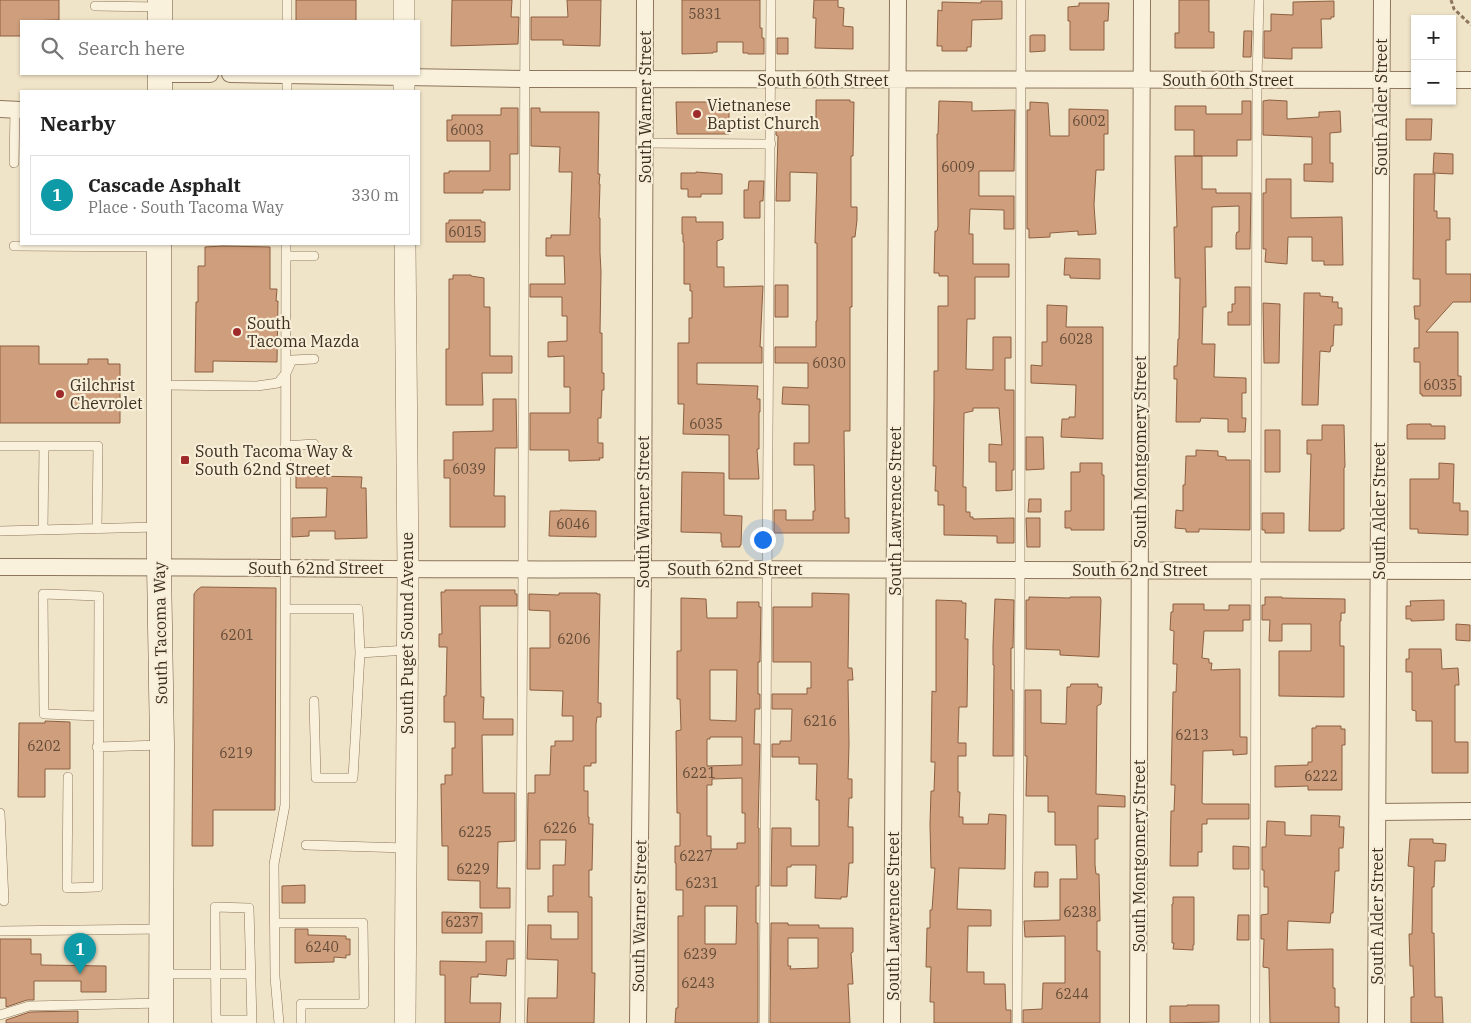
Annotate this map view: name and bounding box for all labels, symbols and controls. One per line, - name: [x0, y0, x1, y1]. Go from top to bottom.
- house number: 5831: [688, 5, 722, 23]
- map controls: [1411, 15, 1456, 105]
- button: +: [1411, 15, 1456, 60]
- search box: [20, 20, 420, 75]
- street label: South Warner Street: [635, 30, 655, 183]
- icon: search: [38, 34, 66, 62]
- text: Search here: [78, 36, 185, 60]
- street label: South Alder Street: [1371, 38, 1391, 176]
- button: −: [1411, 60, 1456, 105]
- street label: South 60th Street: [757, 70, 889, 90]
- street label: South 60th Street: [1162, 70, 1294, 90]
- place label: Vietnanese Baptist Church: [707, 95, 820, 133]
- marker: Vietnanese Baptist Church: [691, 108, 703, 120]
- text: Nearby: [40, 109, 116, 137]
- house number: 6002: [1072, 112, 1106, 130]
- house number: 6003: [450, 121, 484, 139]
- house number: 6009: [941, 158, 975, 176]
- text: Cascade Asphalt: [88, 173, 241, 197]
- text: 1: [52, 185, 62, 205]
- text: 330 m: [351, 185, 399, 205]
- text: Place · South Tacoma Way: [88, 197, 284, 217]
- house number: 6015: [448, 223, 482, 241]
- place label: South Tacoma Mazda: [247, 313, 360, 351]
- marker: South Tacoma Mazda: [231, 326, 243, 338]
- house number: 6028: [1059, 330, 1093, 348]
- house number: 6030: [812, 354, 846, 372]
- street label: South Montgomery Street: [1130, 355, 1150, 548]
- place label: Gilchrist Chevrolet: [70, 375, 143, 413]
- house number: 6035: [1423, 376, 1457, 394]
- marker: Gilchrist Chevrolet: [54, 388, 66, 400]
- house number: 6035: [689, 415, 723, 433]
- street label: South Lawrence Street: [885, 426, 905, 596]
- street label: South Warner Street: [633, 435, 653, 588]
- place label: South Tacoma Way & South 62nd Street: [195, 441, 353, 479]
- street label: South Alder Street: [1369, 442, 1389, 580]
- marker: South Tacoma Way & South 62nd Street: [179, 454, 191, 466]
- house number: 6039: [452, 460, 486, 478]
- house number: 6046: [556, 515, 590, 533]
- your location: [750, 527, 776, 553]
- street label: South Puget Sound Avenue: [397, 532, 417, 734]
- street label: South 62nd Street: [248, 558, 384, 578]
- street label: South 62nd Street: [667, 559, 803, 579]
- street label: South 62nd Street: [1072, 560, 1208, 580]
- street label: South Tacoma Way: [149, 561, 171, 705]
- house number: 6201: [220, 626, 254, 644]
- house number: 6206: [557, 630, 591, 648]
- house number: 6216: [803, 712, 837, 730]
- house number: 6213: [1175, 726, 1209, 744]
- house number: 6202: [27, 737, 61, 755]
- house number: 6219: [219, 744, 253, 762]
- street label: South Montgomery Street: [1129, 759, 1149, 952]
- house number: 6221: [682, 764, 716, 782]
- house number: 6222: [1304, 767, 1338, 785]
- house number: 6226: [543, 819, 577, 837]
- house number: 6225: [458, 823, 492, 841]
- street label: South Lawrence Street: [883, 831, 903, 1001]
- street label: South Warner Street: [628, 839, 650, 992]
- house number: 6227: [679, 847, 713, 865]
- street label: South Alder Street: [1367, 847, 1387, 985]
- house number: 6229: [456, 860, 490, 878]
- house number: 6231: [685, 874, 719, 892]
- house number: 6238: [1063, 903, 1097, 921]
- house number: 6237: [445, 913, 479, 931]
- pin: 1: [64, 933, 96, 974]
- house number: 6240: [305, 938, 339, 956]
- house number: 6239: [683, 945, 717, 963]
- house number: 6243: [681, 974, 715, 992]
- house number: 6244: [1055, 985, 1089, 1003]

